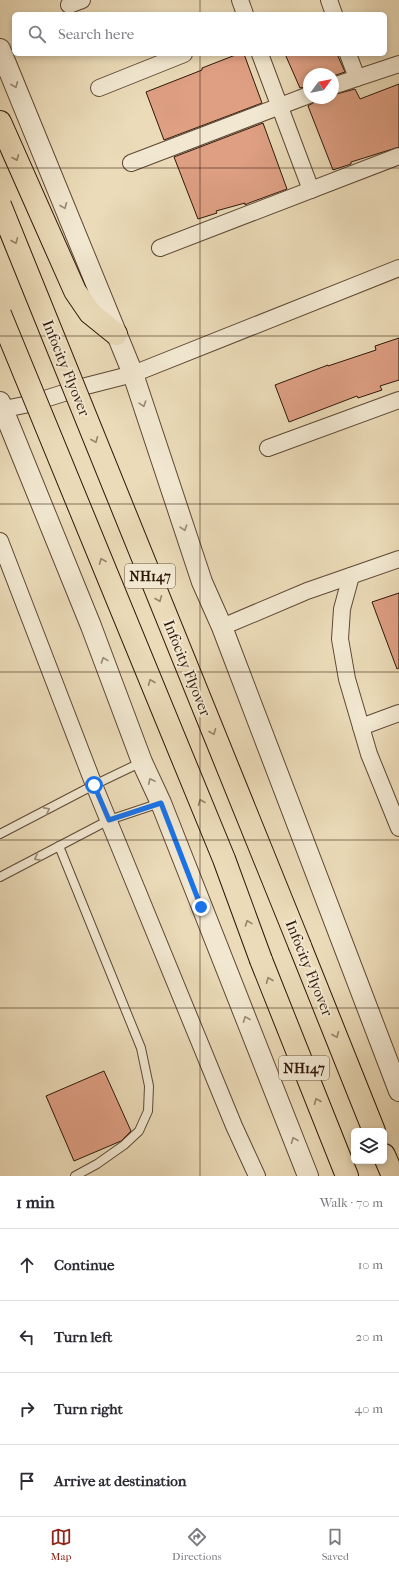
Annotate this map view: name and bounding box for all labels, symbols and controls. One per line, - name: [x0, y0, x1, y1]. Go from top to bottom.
- search box: [12, 12, 387, 56]
- icon: search: [26, 23, 48, 45]
- text: Search here: [58, 25, 134, 43]
- north arrow: [303, 68, 339, 104]
- one-way arrow: [10, 82, 18, 89]
- one-way arrow: [11, 155, 19, 162]
- one-way arrow: [59, 202, 67, 209]
- one-way arrow: [10, 238, 18, 245]
- street label: Infocity Flyover: [38, 317, 94, 419]
- one-way arrow: [138, 401, 147, 408]
- one-way arrow: [90, 436, 98, 443]
- one-way arrow: [179, 524, 188, 531]
- one-way arrow: [99, 558, 107, 566]
- road number: NH147: [125, 564, 175, 588]
- one-way arrow: [155, 595, 163, 602]
- street label: Infocity Flyover: [159, 617, 215, 719]
- one-way arrow: [100, 657, 108, 664]
- one-way arrow: [148, 678, 156, 685]
- one-way arrow: [209, 729, 217, 736]
- route start: [85, 776, 103, 794]
- one-way arrow: [148, 778, 156, 786]
- one-way arrow: [198, 798, 206, 806]
- one-way arrow: [43, 807, 50, 814]
- one-way arrow: [34, 853, 41, 861]
- route end: [192, 898, 210, 916]
- street label: Infocity Flyover: [281, 917, 337, 1019]
- one-way arrow: [244, 920, 252, 927]
- one-way arrow: [266, 977, 274, 985]
- one-way arrow: [242, 1016, 250, 1023]
- one-way arrow: [331, 1031, 339, 1038]
- road number: NH147: [279, 1056, 329, 1080]
- one-way arrow: [314, 1097, 322, 1104]
- map controls: [351, 1128, 387, 1164]
- button: layers: [351, 1128, 387, 1164]
- one-way arrow: [290, 1136, 298, 1143]
- text: 1 min: [16, 1192, 55, 1212]
- text: Walk · 70 m: [320, 1195, 383, 1210]
- icon: ahead: [16, 1254, 38, 1276]
- text: Continue: [54, 1256, 114, 1274]
- text: 10 m: [358, 1257, 383, 1272]
- icon: left: [16, 1326, 38, 1348]
- text: Turn left: [54, 1328, 112, 1346]
- text: 20 m: [356, 1329, 383, 1344]
- icon: right: [16, 1398, 38, 1420]
- text: Turn right: [54, 1400, 123, 1418]
- text: 40 m: [355, 1401, 383, 1416]
- icon: arrive: [16, 1470, 38, 1492]
- text: Arrive at destination: [54, 1472, 186, 1490]
- tab: Map: [50, 1526, 72, 1563]
- tab: Directions: [172, 1526, 222, 1563]
- tab: Saved: [322, 1526, 349, 1563]

